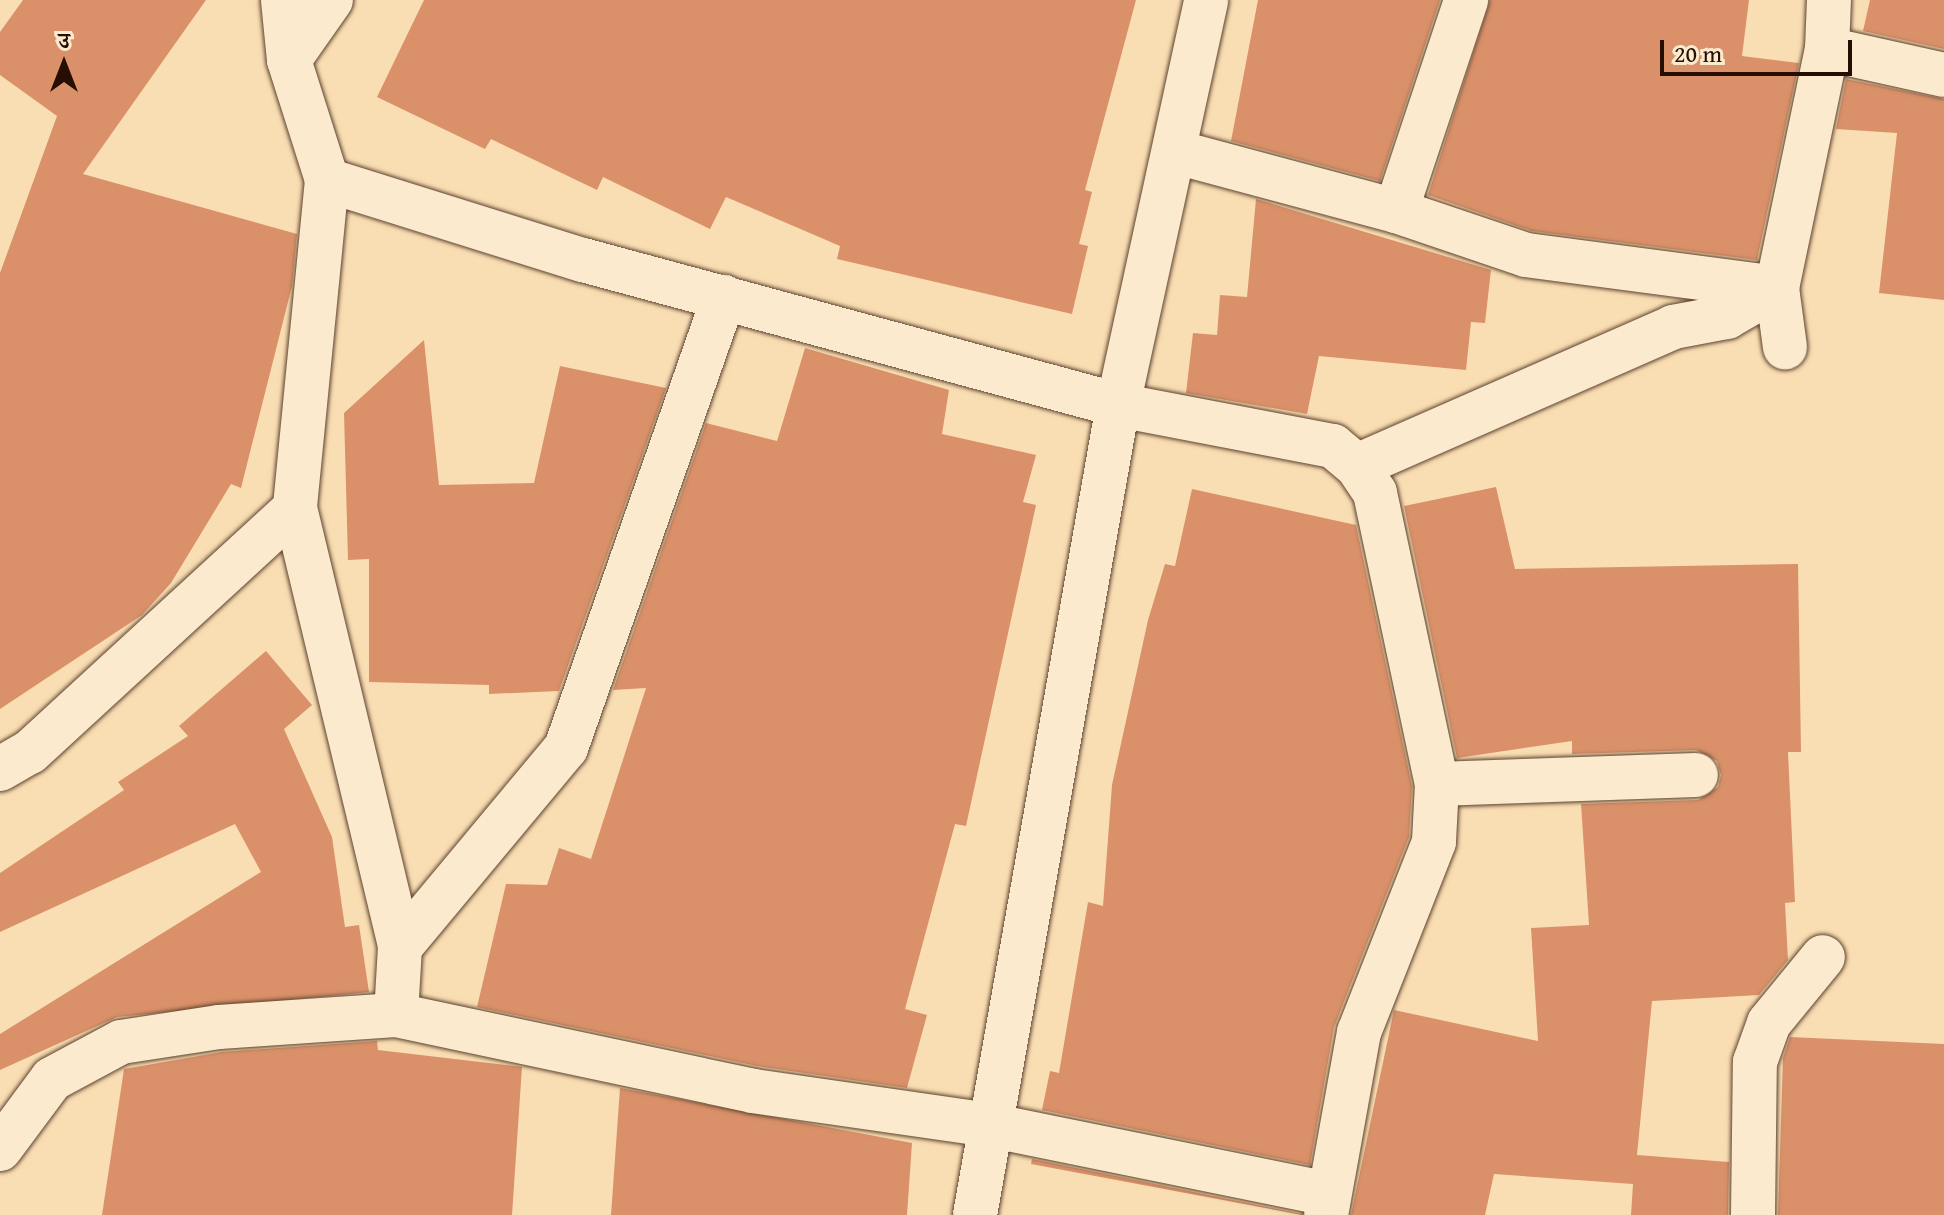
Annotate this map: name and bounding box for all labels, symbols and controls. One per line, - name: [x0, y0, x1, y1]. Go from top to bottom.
- north arrow: [24, 24, 104, 104]
- text: उ: [58, 24, 70, 56]
- scale bar: [1664, 24, 1856, 74]
- text: 20 m: [1674, 36, 1722, 71]

